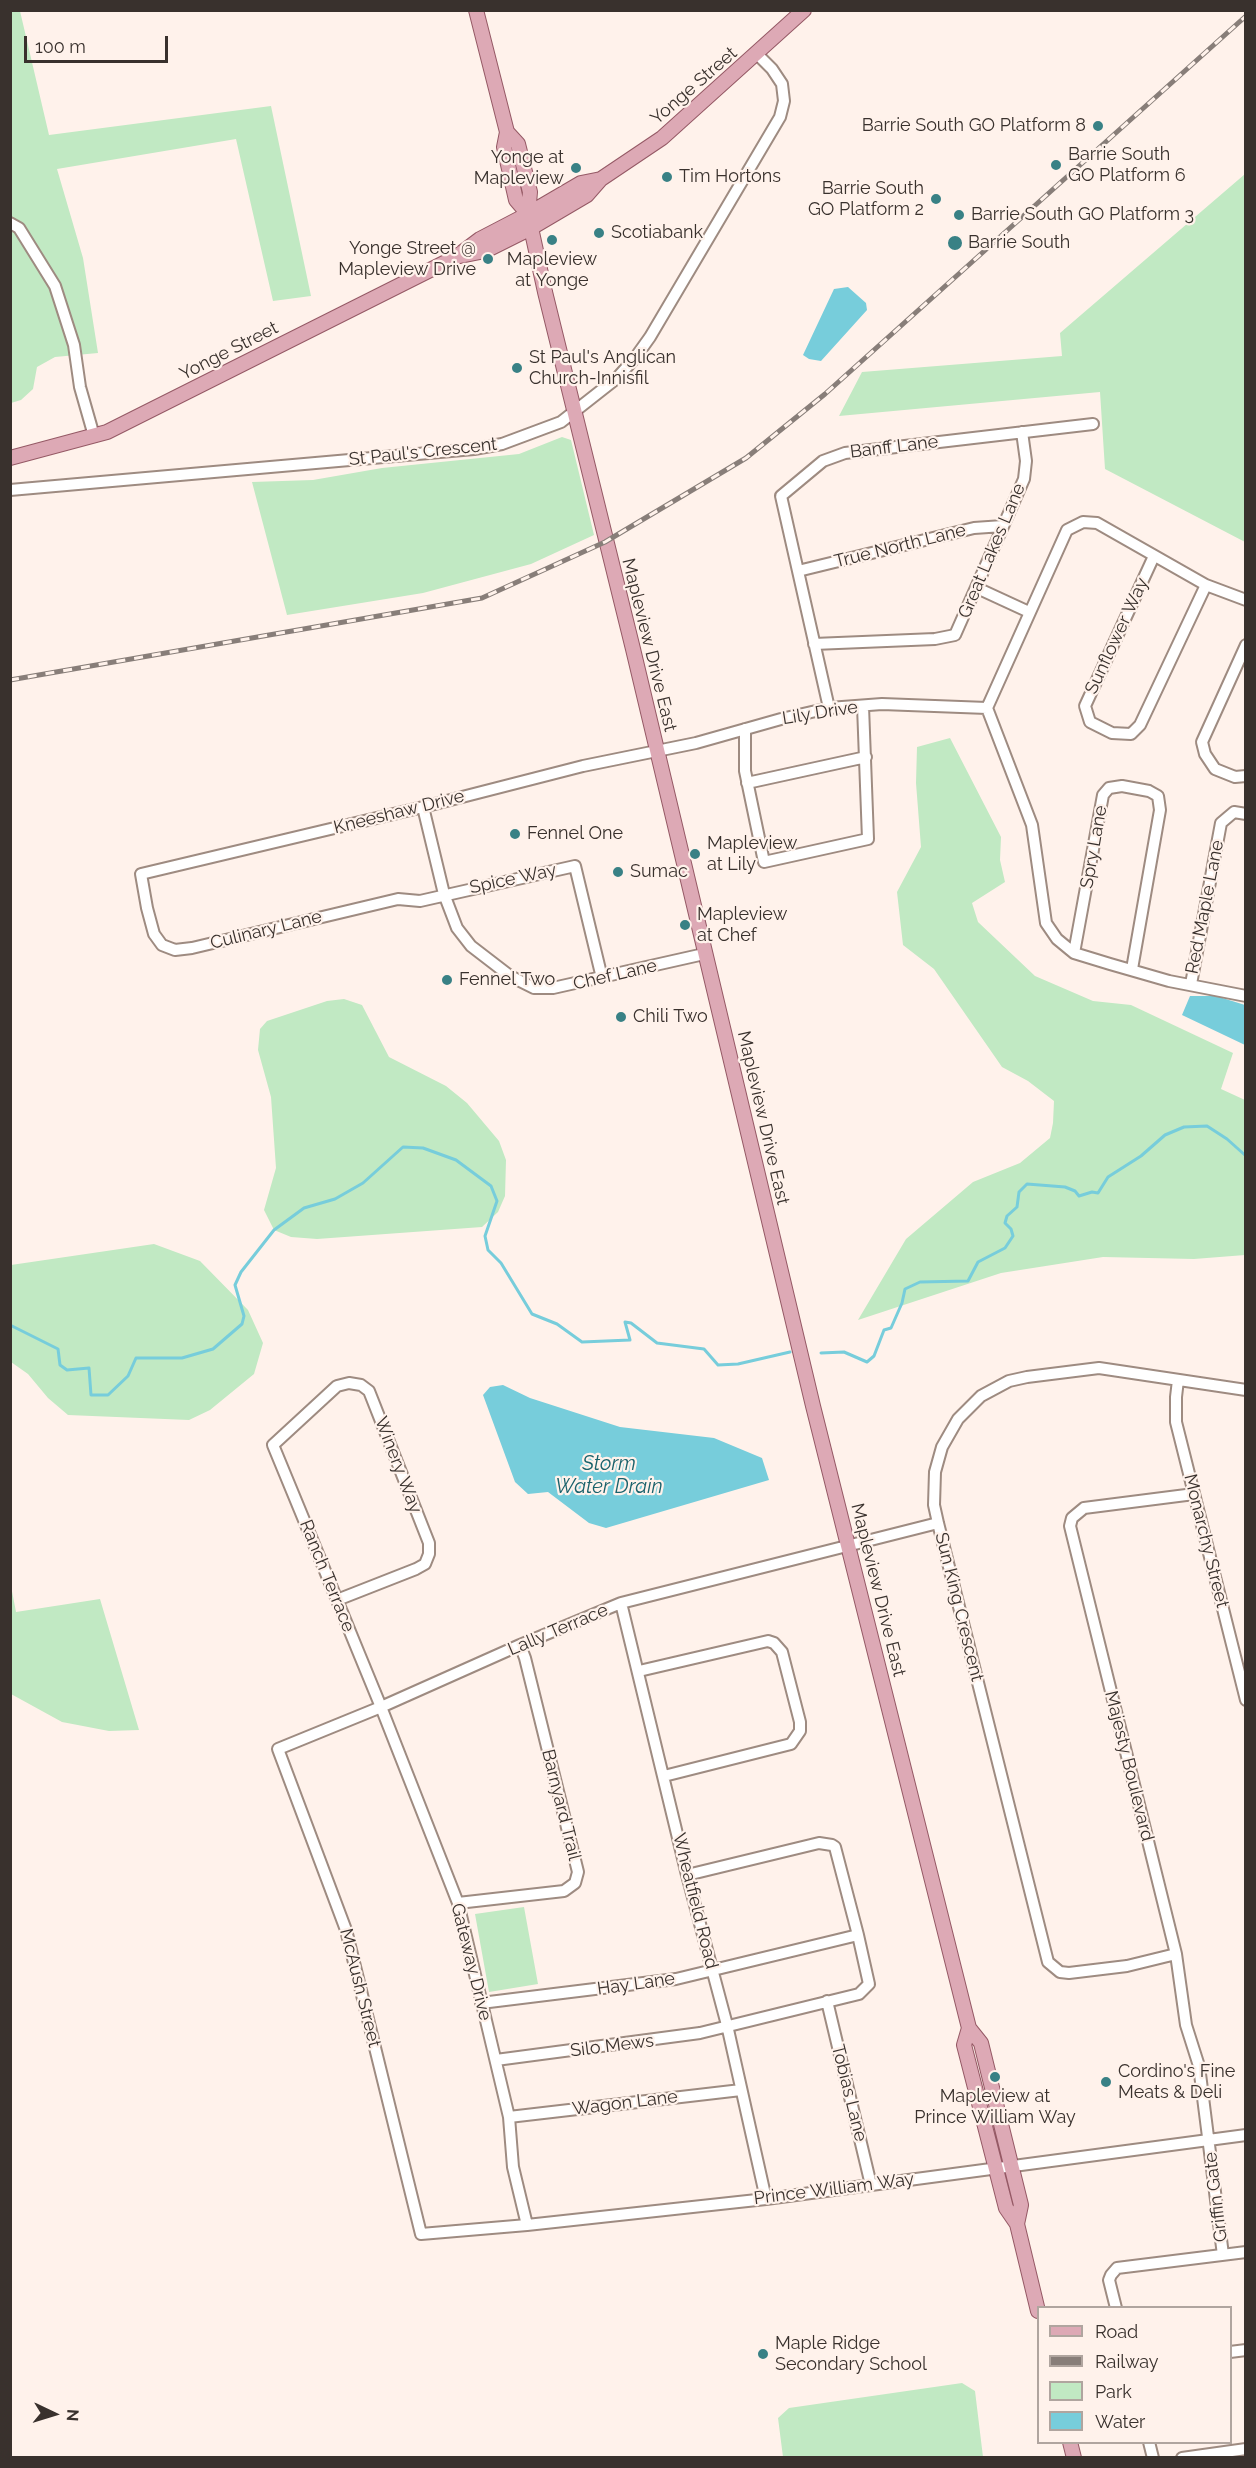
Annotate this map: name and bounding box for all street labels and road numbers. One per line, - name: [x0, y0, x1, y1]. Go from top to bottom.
- street label: Yonge Street: [646, 43, 742, 129]
- street label: Yonge Street: [176, 317, 282, 385]
- street label: Banff Lane: [849, 431, 939, 463]
- street label: St Paul's Crescent: [348, 433, 498, 471]
- street label: Great Lakes Lane: [954, 480, 1030, 622]
- street label: True North Lane: [832, 519, 968, 573]
- street label: Mapleview Drive East: [617, 556, 681, 734]
- street label: Sunflower Way: [1081, 574, 1153, 698]
- street label: Lily Drive: [781, 696, 859, 730]
- street label: Kneeshaw Drive: [331, 785, 467, 839]
- street label: Spry Lane: [1076, 804, 1112, 890]
- street label: Red Maple Lane: [1181, 838, 1229, 976]
- street label: Spice Way: [468, 859, 558, 899]
- street label: Culinary Lane: [208, 906, 324, 954]
- street label: Chef Lane: [571, 955, 659, 995]
- street label: Mapleview Drive East: [732, 1029, 794, 1207]
- street label: Winery Way: [370, 1414, 426, 1516]
- street label: Monarchy Street: [1179, 1472, 1233, 1610]
- street label: Mapleview Drive East: [846, 1501, 910, 1679]
- street label: Ranch Terrace: [295, 1517, 359, 1635]
- street label: Sun King Crescent: [930, 1530, 988, 1684]
- street label: Lally Terrace: [505, 1599, 611, 1661]
- street label: Majesty Boulevard: [1100, 1689, 1158, 1843]
- street label: Barnyard Trail: [537, 1747, 585, 1863]
- street label: Wheatfield Road: [668, 1831, 722, 1971]
- street label: Gateway Drive: [446, 1901, 496, 2023]
- street label: McAush Street: [335, 1926, 385, 2050]
- street label: Hay Lane: [596, 1968, 676, 2000]
- street label: Silo Mews: [569, 2030, 655, 2062]
- street label: Tobias Lane: [827, 2042, 871, 2144]
- street label: Wagon Lane: [571, 2086, 679, 2120]
- street label: Griffin Gate: [1200, 2151, 1232, 2243]
- street label: Prince William Way: [753, 2168, 915, 2210]

